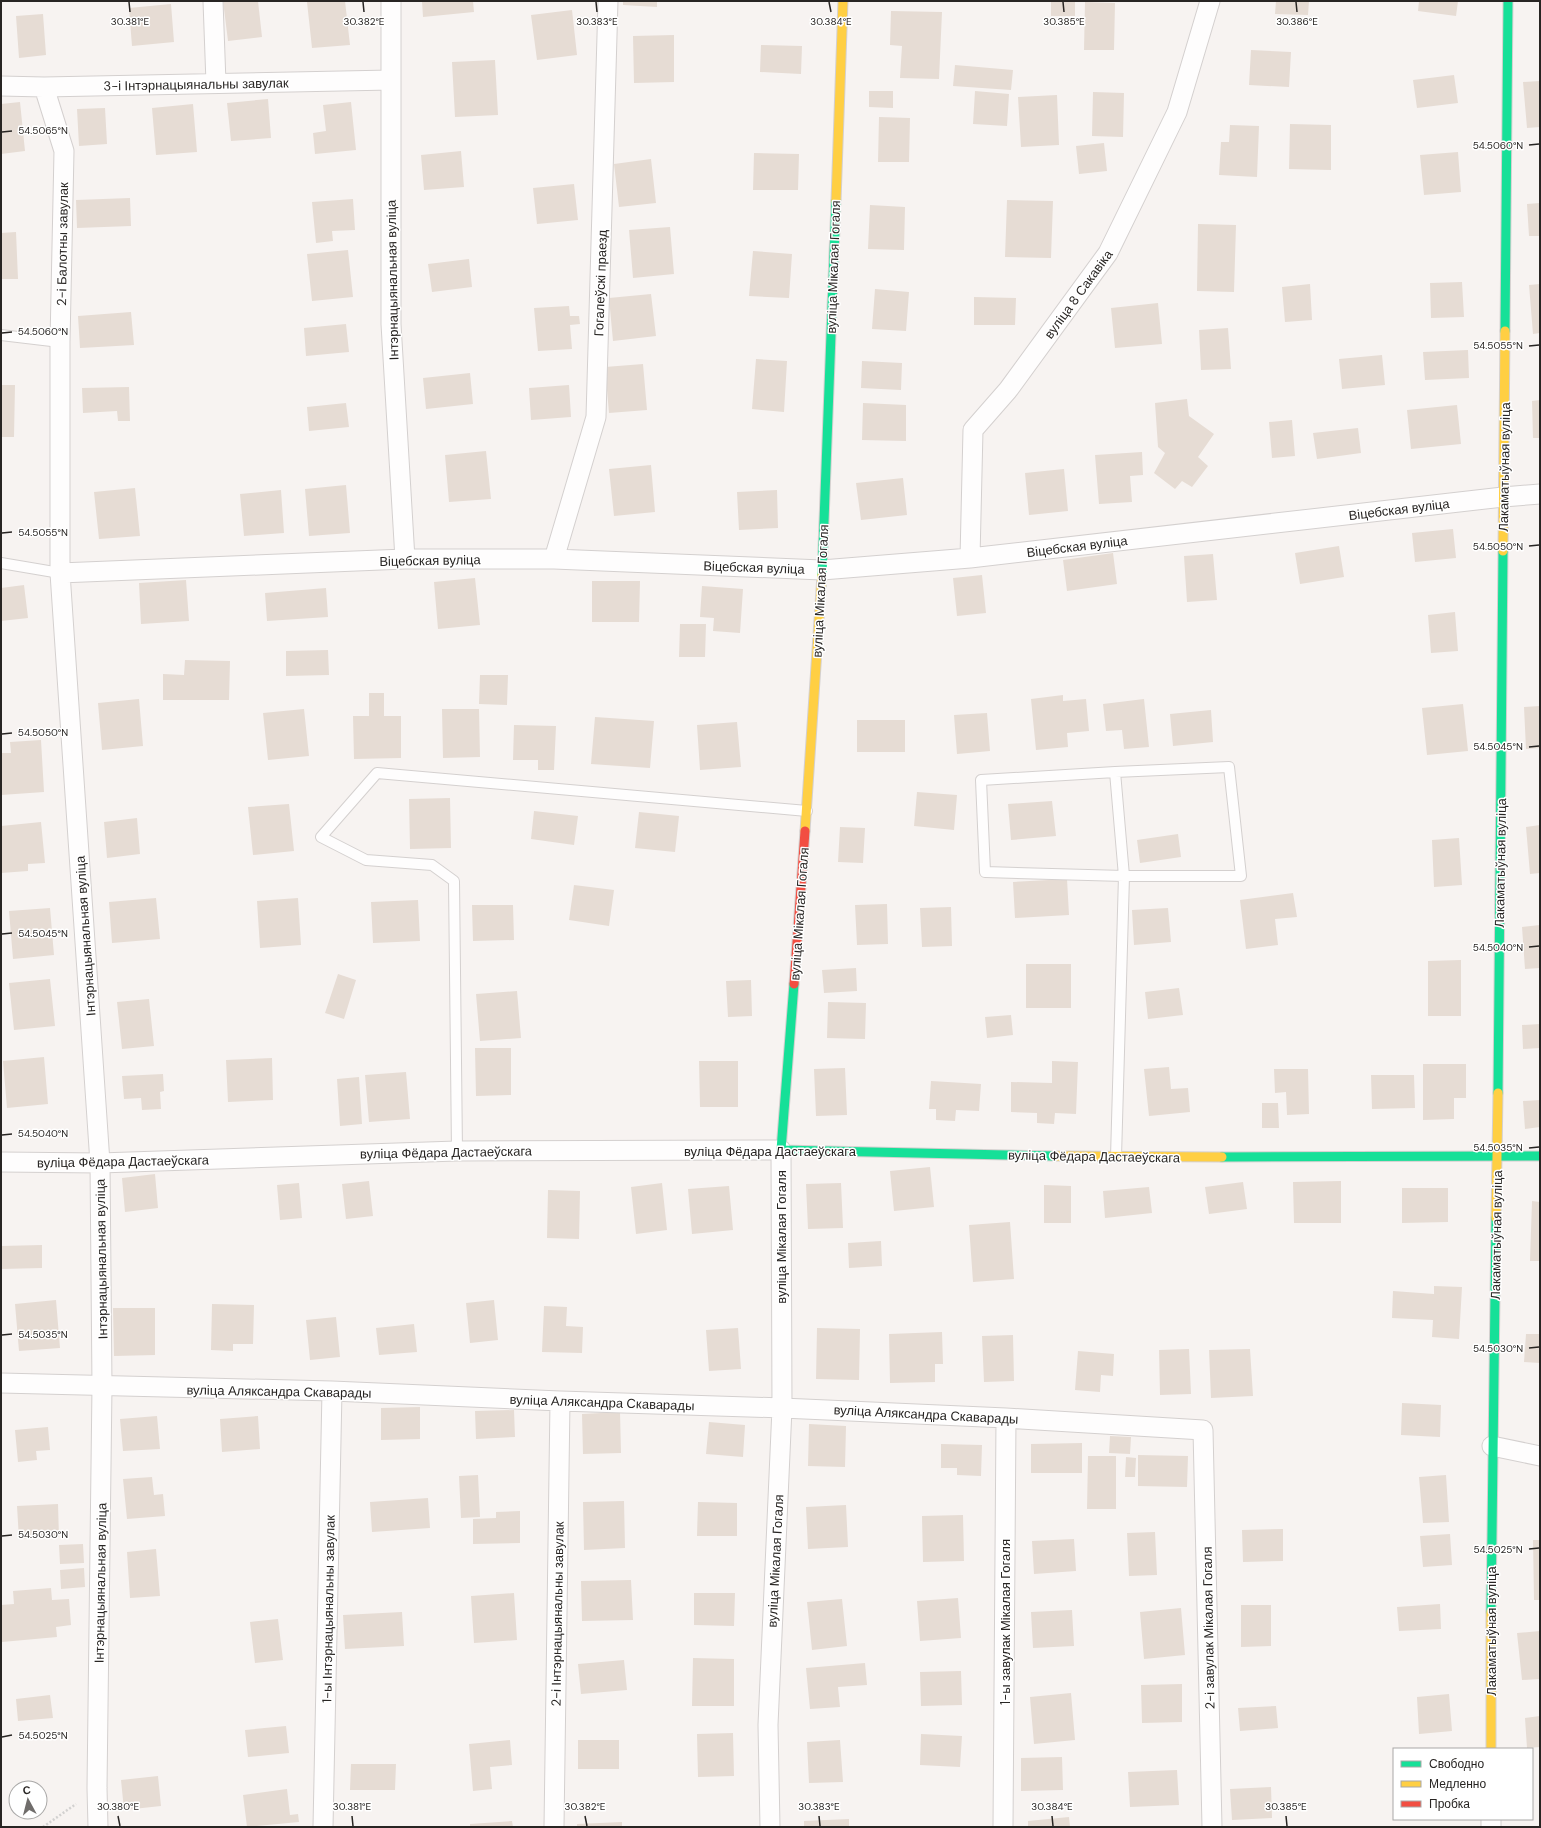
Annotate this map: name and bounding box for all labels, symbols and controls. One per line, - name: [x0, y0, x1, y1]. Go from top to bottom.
- text: 30.381°E: [111, 15, 150, 28]
- text: 30.382°E: [344, 15, 385, 28]
- text: 30.383°E: [576, 15, 618, 28]
- text: 30.384°E: [810, 15, 852, 28]
- text: 30.385°E: [1043, 15, 1085, 28]
- text: 30.386°E: [1276, 15, 1318, 28]
- street label: 3-і Інтэрнацыянальны завулак: [103, 74, 289, 95]
- text: 54.5065°N: [18, 124, 68, 137]
- text: 54.5060°N: [1473, 139, 1523, 152]
- street label: 2-і Балотны завулак: [53, 182, 72, 306]
- street label: Інтэрнацыянальная вуліца: [383, 199, 402, 360]
- street label: вуліца Мікалая Гогаля: [823, 200, 844, 334]
- street label: Гогалеўскі праезд: [590, 229, 611, 337]
- street label: вуліца 8 Сакавіка: [1040, 246, 1117, 342]
- text: 54.5060°N: [18, 325, 68, 338]
- text: 54.5055°N: [1473, 339, 1523, 352]
- street label: Лакаматыўная вуліца: [1495, 401, 1514, 532]
- street label: Віцебская вуліца: [1348, 495, 1451, 524]
- street label: вуліца Мікалая Гогаля: [809, 524, 832, 658]
- text: 54.5055°N: [18, 526, 68, 539]
- street label: Віцебская вуліца: [1026, 532, 1129, 561]
- text: 54.5050°N: [1473, 540, 1523, 553]
- street label: Віцебская вуліца: [379, 551, 482, 570]
- street label: Віцебская вуліца: [703, 557, 806, 578]
- text: 54.5050°N: [18, 726, 68, 739]
- text: 54.5045°N: [1473, 740, 1523, 753]
- street label: Лакаматыўная вуліца: [1491, 797, 1510, 928]
- street label: вуліца Мікалая Гогаля: [786, 847, 813, 981]
- street label: Інтэрнацыянальная вуліца: [71, 855, 100, 1017]
- text: 54.5045°N: [18, 927, 68, 940]
- text: 54.5040°N: [1473, 941, 1523, 954]
- text: 54.5040°N: [18, 1127, 68, 1140]
- text: 54.5035°N: [1473, 1141, 1523, 1154]
- street label: вуліца Фёдара Дастаеўскага: [360, 1142, 533, 1162]
- street label: вуліца Фёдара Дастаеўскага: [684, 1143, 857, 1160]
- street label: вуліца Фёдара Дастаеўскага: [1008, 1147, 1181, 1167]
- street label: вуліца Фёдара Дастаеўскага: [37, 1151, 210, 1171]
- street label: Лакаматыўная вуліца: [1487, 1169, 1506, 1300]
- street label: вуліца Мікалая Гогаля: [773, 1170, 790, 1304]
- street label: Інтэрнацыянальная вуліца: [92, 1178, 111, 1339]
- text: 54.5035°N: [18, 1328, 68, 1341]
- text: 54.5030°N: [1473, 1342, 1523, 1355]
- street label: вуліца Аляксандра Скаварады: [186, 1381, 372, 1402]
- street label: вуліца Аляксандра Скаварады: [509, 1391, 695, 1414]
- street label: вуліца Аляксандра Скаварады: [833, 1401, 1019, 1428]
- street label: вуліца Мікалая Гогаля: [764, 1494, 787, 1628]
- street label: Інтэрнацыянальная вуліца: [91, 1502, 110, 1663]
- street label: 1-ы Інтэрнацыянальны завулак: [318, 1515, 339, 1703]
- street label: 2-і Інтэрнацыянальны завулак: [547, 1521, 568, 1707]
- text: 54.5030°N: [18, 1528, 68, 1541]
- street label: 1-ы завулак Мікалая Гогаля: [997, 1539, 1014, 1705]
- text: 54.5025°N: [1473, 1543, 1523, 1556]
- street label: 2-і завулак Мікалая Гогаля: [1199, 1546, 1218, 1710]
- street label: Лакаматыўная вуліца: [1483, 1565, 1500, 1696]
- text: 54.5025°N: [18, 1729, 68, 1742]
- legend: [1393, 1748, 1533, 1820]
- text: Свободно: [1429, 1756, 1484, 1772]
- text: Медленно: [1429, 1776, 1486, 1792]
- north arrow: [8, 1780, 48, 1820]
- text: С: [22, 1783, 32, 1798]
- text: Пробка: [1429, 1796, 1470, 1812]
- text: 30.380°E: [97, 1800, 139, 1813]
- text: 30.381°E: [333, 1800, 372, 1813]
- text: 30.382°E: [565, 1800, 606, 1813]
- text: 30.383°E: [798, 1800, 840, 1813]
- text: 30.384°E: [1031, 1800, 1073, 1813]
- text: 30.385°E: [1265, 1800, 1307, 1813]

